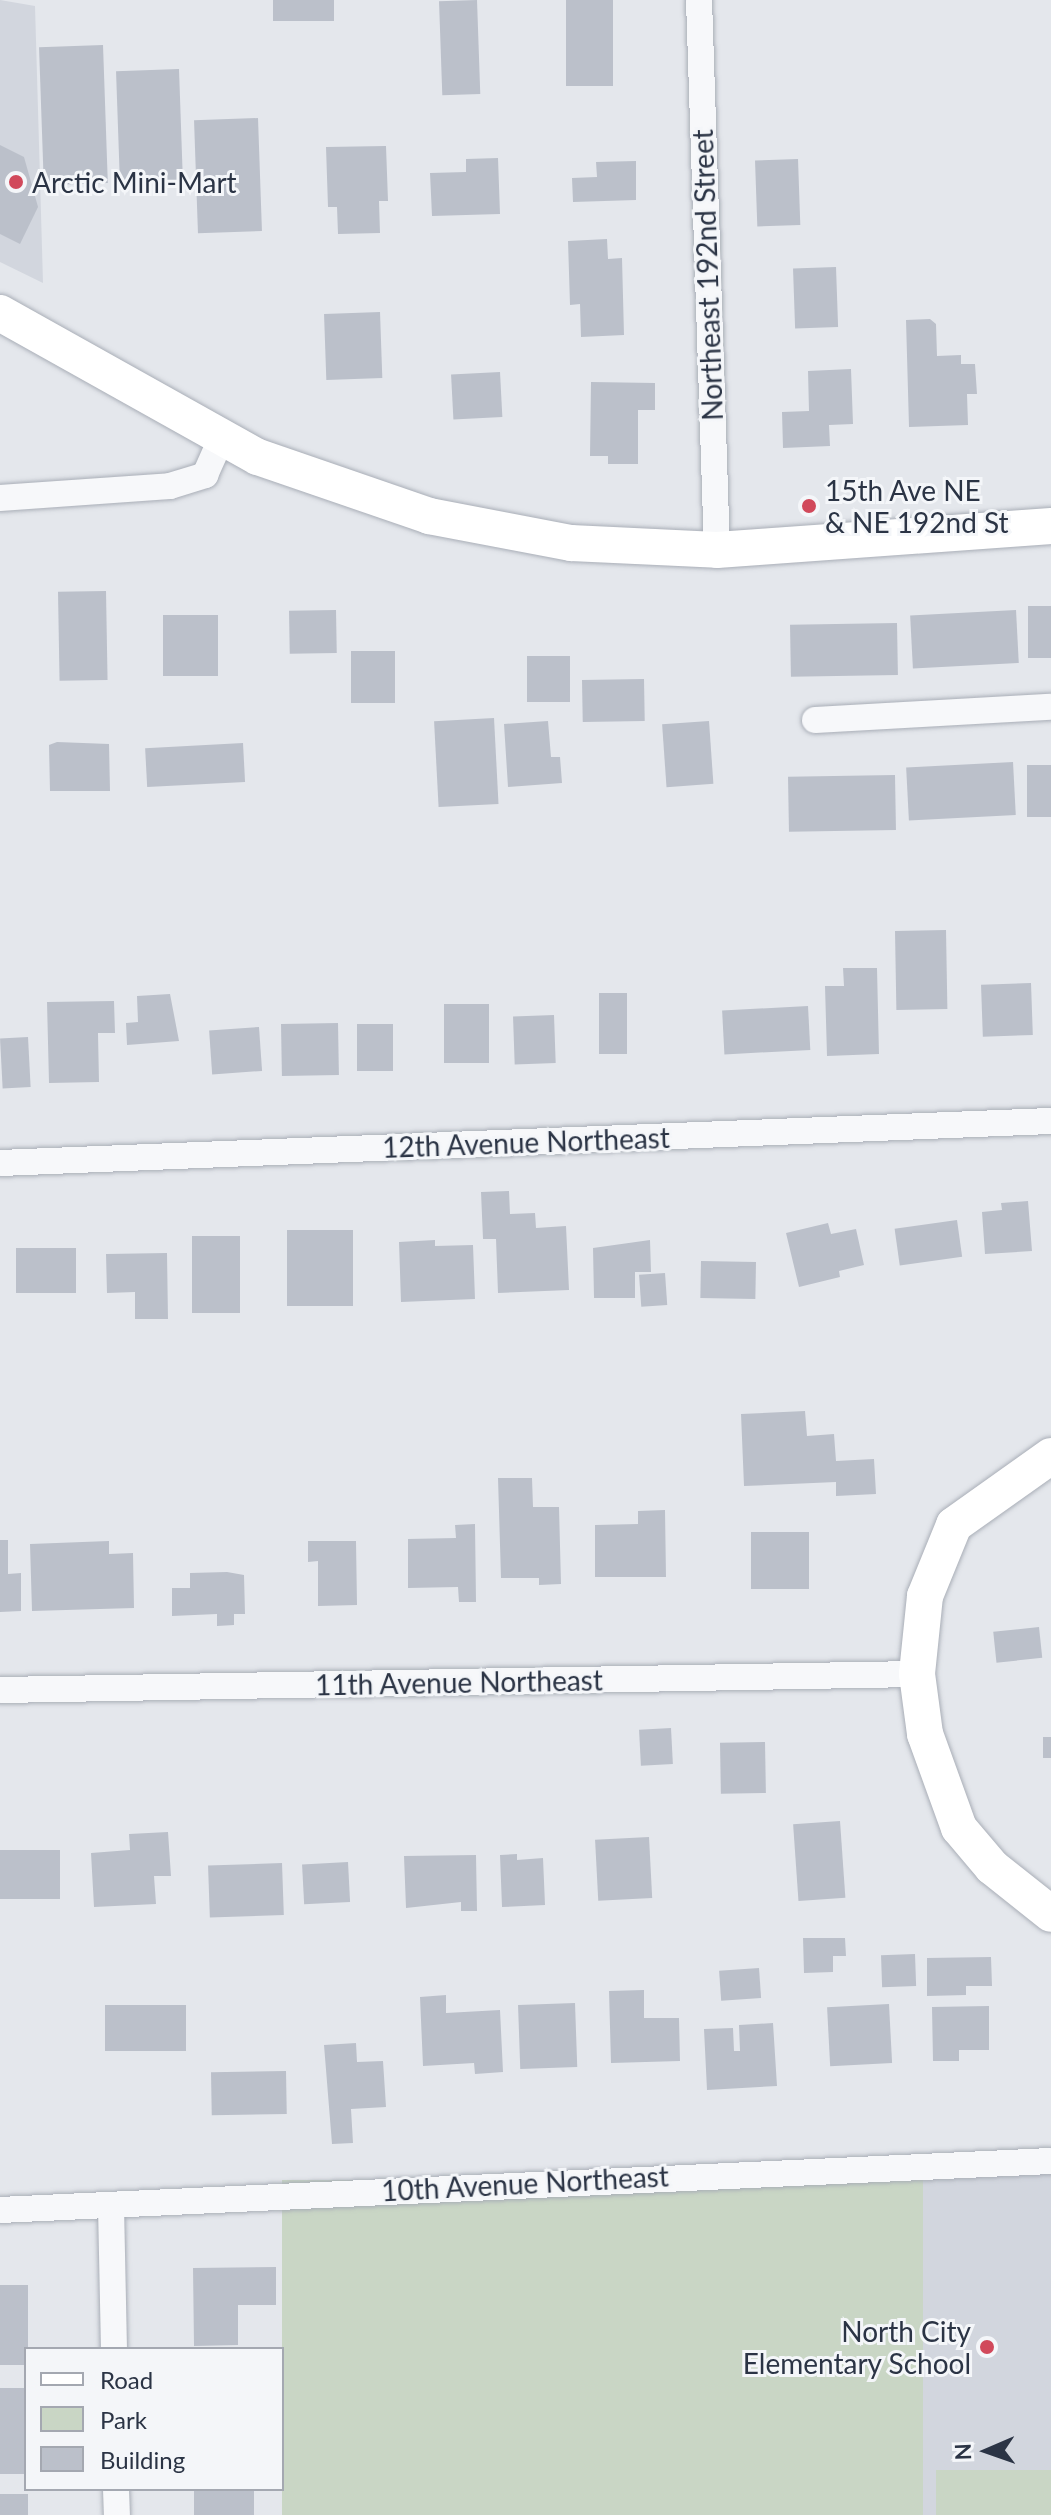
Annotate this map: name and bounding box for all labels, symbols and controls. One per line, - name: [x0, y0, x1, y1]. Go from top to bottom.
- street label: Northeast 192nd Street: [685, 129, 729, 421]
- place label: Arctic Mini-Mart: [32, 165, 237, 199]
- marker: Arctic Mini-Mart: [7, 173, 25, 191]
- place label: 15th Ave NE & NE 192nd St: [825, 473, 1009, 539]
- marker: 15th Ave NE & NE 192nd St: [800, 497, 818, 515]
- street label: 12th Avenue Northeast: [381, 1120, 671, 1164]
- street label: 11th Avenue Northeast: [314, 1663, 604, 1701]
- street label: 10th Avenue Northeast: [380, 2159, 670, 2207]
- place label: North City Elementary School: [742, 2314, 971, 2380]
- marker: North City Elementary School: [978, 2338, 996, 2356]
- legend: [24, 2347, 284, 2491]
- text: Road: [100, 2365, 153, 2394]
- text: Park: [100, 2405, 147, 2434]
- north arrow: [947, 2411, 1027, 2491]
- text: N: [949, 2443, 976, 2461]
- text: Building: [100, 2445, 185, 2474]

